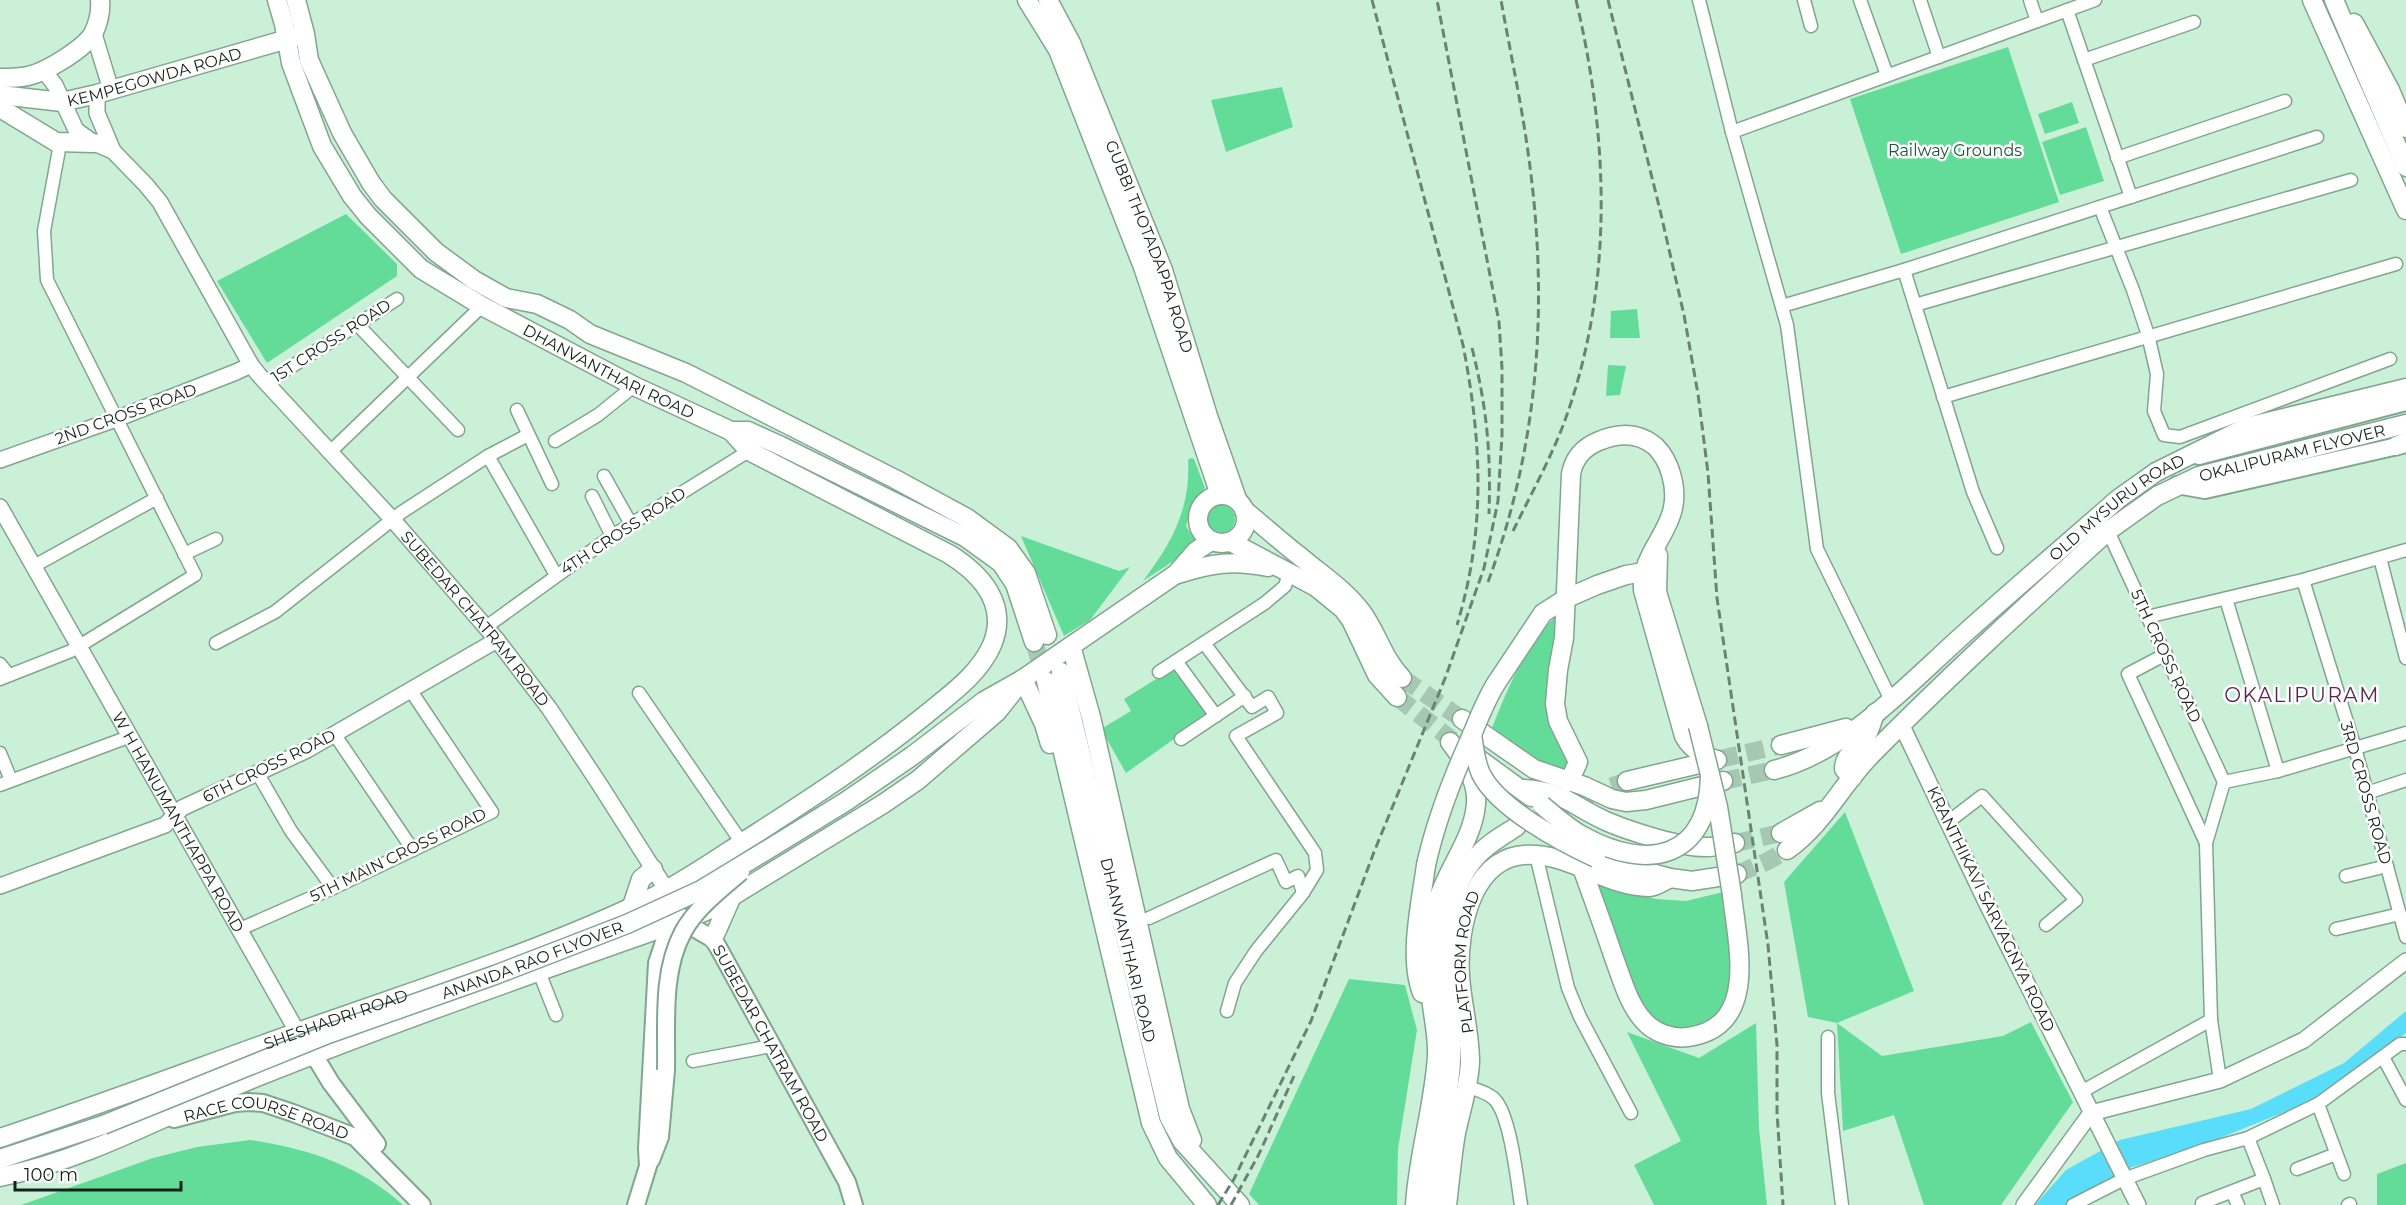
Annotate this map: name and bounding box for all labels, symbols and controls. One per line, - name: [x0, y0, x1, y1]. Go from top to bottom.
- street label: KEMPEGOWDA ROAD: [65, 43, 244, 110]
- street label: GUBBI THOTADAPPA ROAD: [1102, 137, 1197, 355]
- park label: Railway Grounds: [1888, 141, 2022, 160]
- street label: 1ST CROSS ROAD: [268, 295, 394, 387]
- street label: DHANVANTHARI ROAD: [520, 320, 697, 422]
- street label: 2ND CROSS ROAD: [53, 380, 199, 448]
- street label: OKALIPURAM FLYOVER: [2197, 420, 2387, 485]
- street label: OLD MYSURU ROAD: [2045, 450, 2187, 565]
- street label: 4TH CROSS ROAD: [557, 483, 689, 579]
- street label: SUBEDAR CHATRAM ROAD: [397, 527, 554, 710]
- street label: 5TH CROSS ROAD: [2127, 586, 2205, 726]
- district label: OKALIPURAM: [2224, 683, 2380, 707]
- street label: W H HANUMANTHAPPA ROAD: [109, 708, 248, 936]
- street label: 3RD CROSS ROAD: [2337, 719, 2395, 867]
- street label: 6TH CROSS ROAD: [199, 726, 339, 806]
- street label: KRANTHIKAVI SARVAGNYA ROAD: [1923, 783, 2059, 1035]
- street label: 5TH MAIN CROSS ROAD: [307, 804, 489, 906]
- street label: DHANVANTHARI ROAD: [1097, 856, 1160, 1044]
- street label: PLATFORM ROAD: [1450, 887, 1483, 1035]
- street label: ANANDA RAO FLYOVER: [439, 917, 626, 1003]
- street label: SUBEDAR CHATRAM ROAD: [709, 941, 833, 1145]
- street label: SHESHADRI ROAD: [261, 985, 410, 1053]
- street label: RACE COURSE ROAD: [181, 1092, 352, 1143]
- scale bar: [15, 1154, 182, 1192]
- text: 100 m: [24, 1164, 78, 1186]

